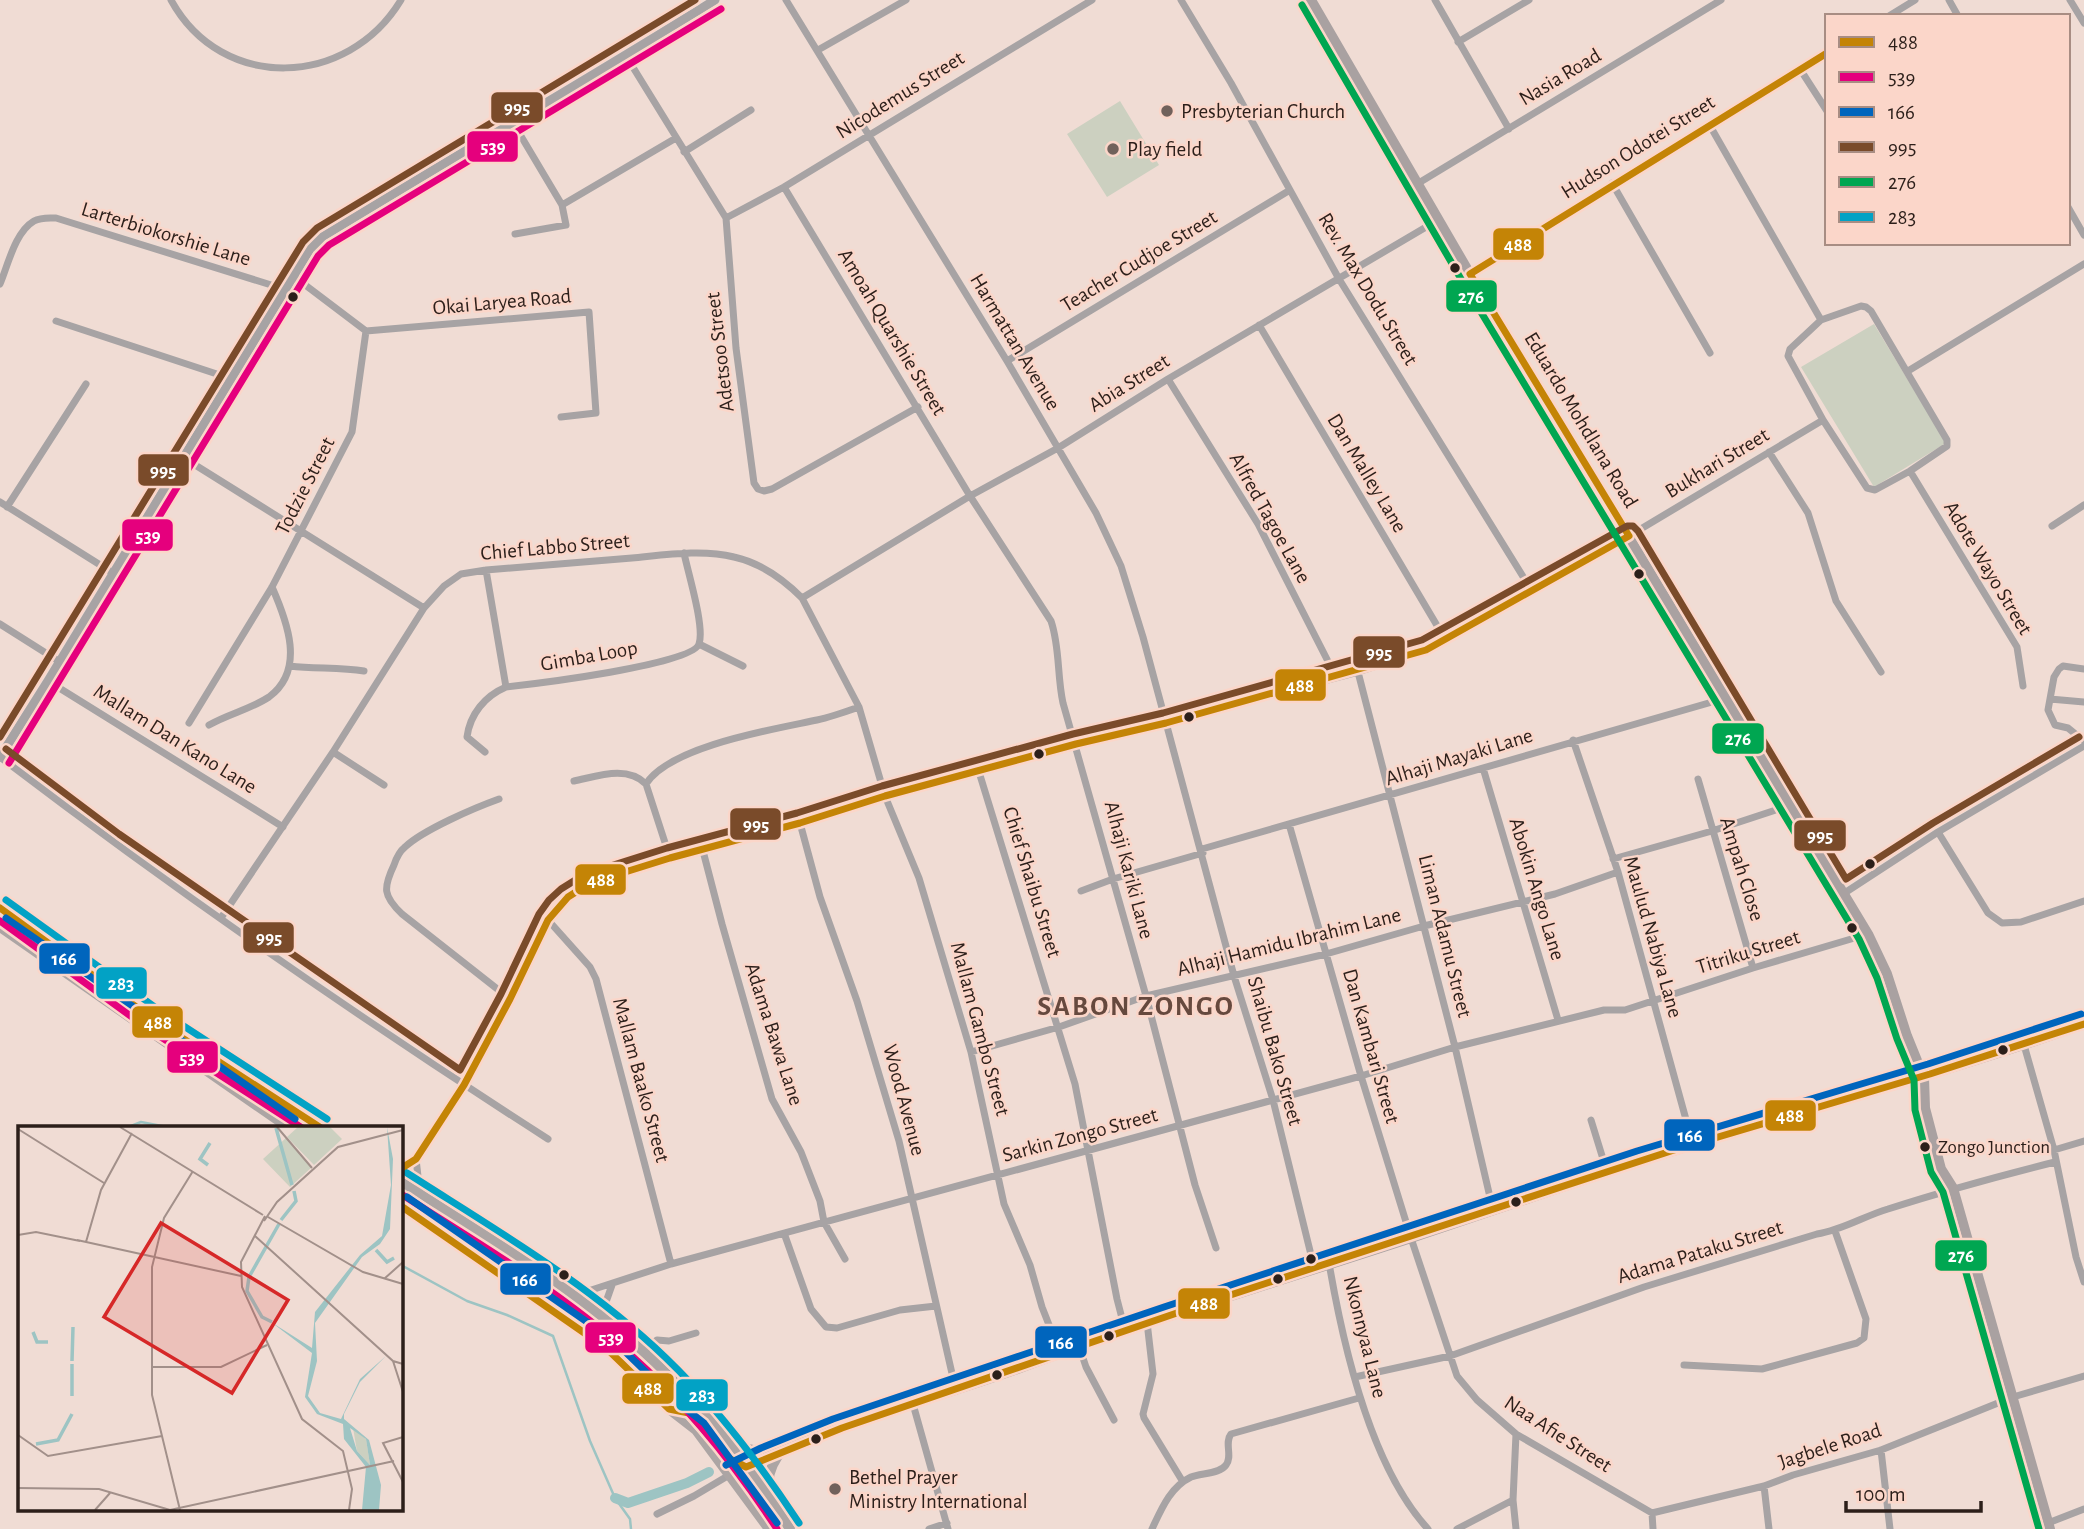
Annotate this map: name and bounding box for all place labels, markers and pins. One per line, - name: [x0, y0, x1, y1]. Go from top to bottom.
- place label: Presbyterian Church: [1181, 101, 1345, 122]
- marker: Presbyterian Church: [1159, 103, 1175, 119]
- place label: Play field: [1127, 139, 1202, 160]
- marker: Play field: [1105, 141, 1121, 157]
- unlabelled marker: [1448, 261, 1462, 275]
- unlabelled marker: [286, 290, 300, 304]
- unlabelled marker: [1632, 567, 1646, 581]
- unlabelled marker: [1182, 710, 1196, 724]
- unlabelled marker: [1032, 747, 1046, 761]
- unlabelled marker: [1863, 857, 1877, 871]
- unlabelled marker: [1845, 921, 1859, 935]
- unlabelled marker: [1996, 1043, 2010, 1057]
- place label: Zongo Junction: [1938, 1138, 2050, 1157]
- marker: Zongo Junction: [1918, 1140, 1932, 1154]
- unlabelled marker: [1509, 1195, 1523, 1209]
- unlabelled marker: [1304, 1252, 1318, 1266]
- unlabelled marker: [557, 1268, 571, 1282]
- unlabelled marker: [1271, 1272, 1285, 1286]
- unlabelled marker: [1102, 1329, 1116, 1343]
- unlabelled marker: [990, 1368, 1004, 1382]
- unlabelled marker: [809, 1432, 823, 1446]
- place label: Bethel Prayer Ministry International: [849, 1467, 1028, 1512]
- marker: Bethel Prayer Ministry International: [827, 1481, 843, 1497]

